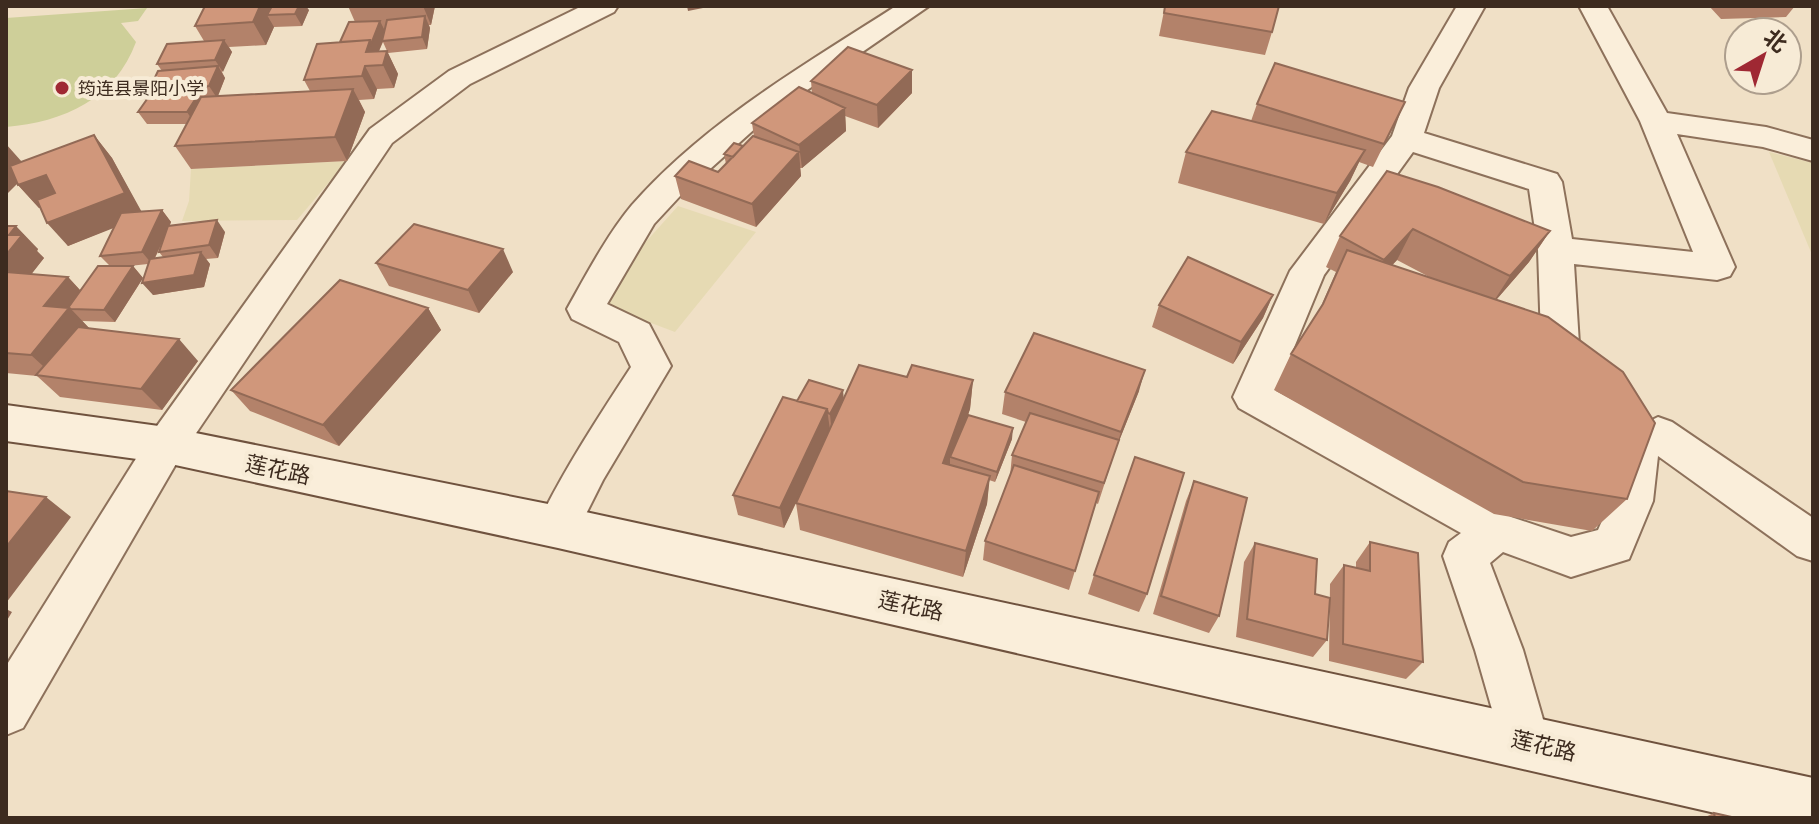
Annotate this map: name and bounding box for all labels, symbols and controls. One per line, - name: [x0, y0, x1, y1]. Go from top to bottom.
- north arrow: [1723, 16, 1803, 96]
- text: 北: [1758, 22, 1794, 58]
- place label: 筠连县景阳小学: [78, 76, 204, 100]
- marker: 筠连县景阳小学: [53, 79, 71, 97]
- street label: 莲花路: [243, 448, 313, 490]
- street label: 莲花路: [876, 584, 946, 626]
- street label: 莲花路: [1509, 723, 1579, 767]

